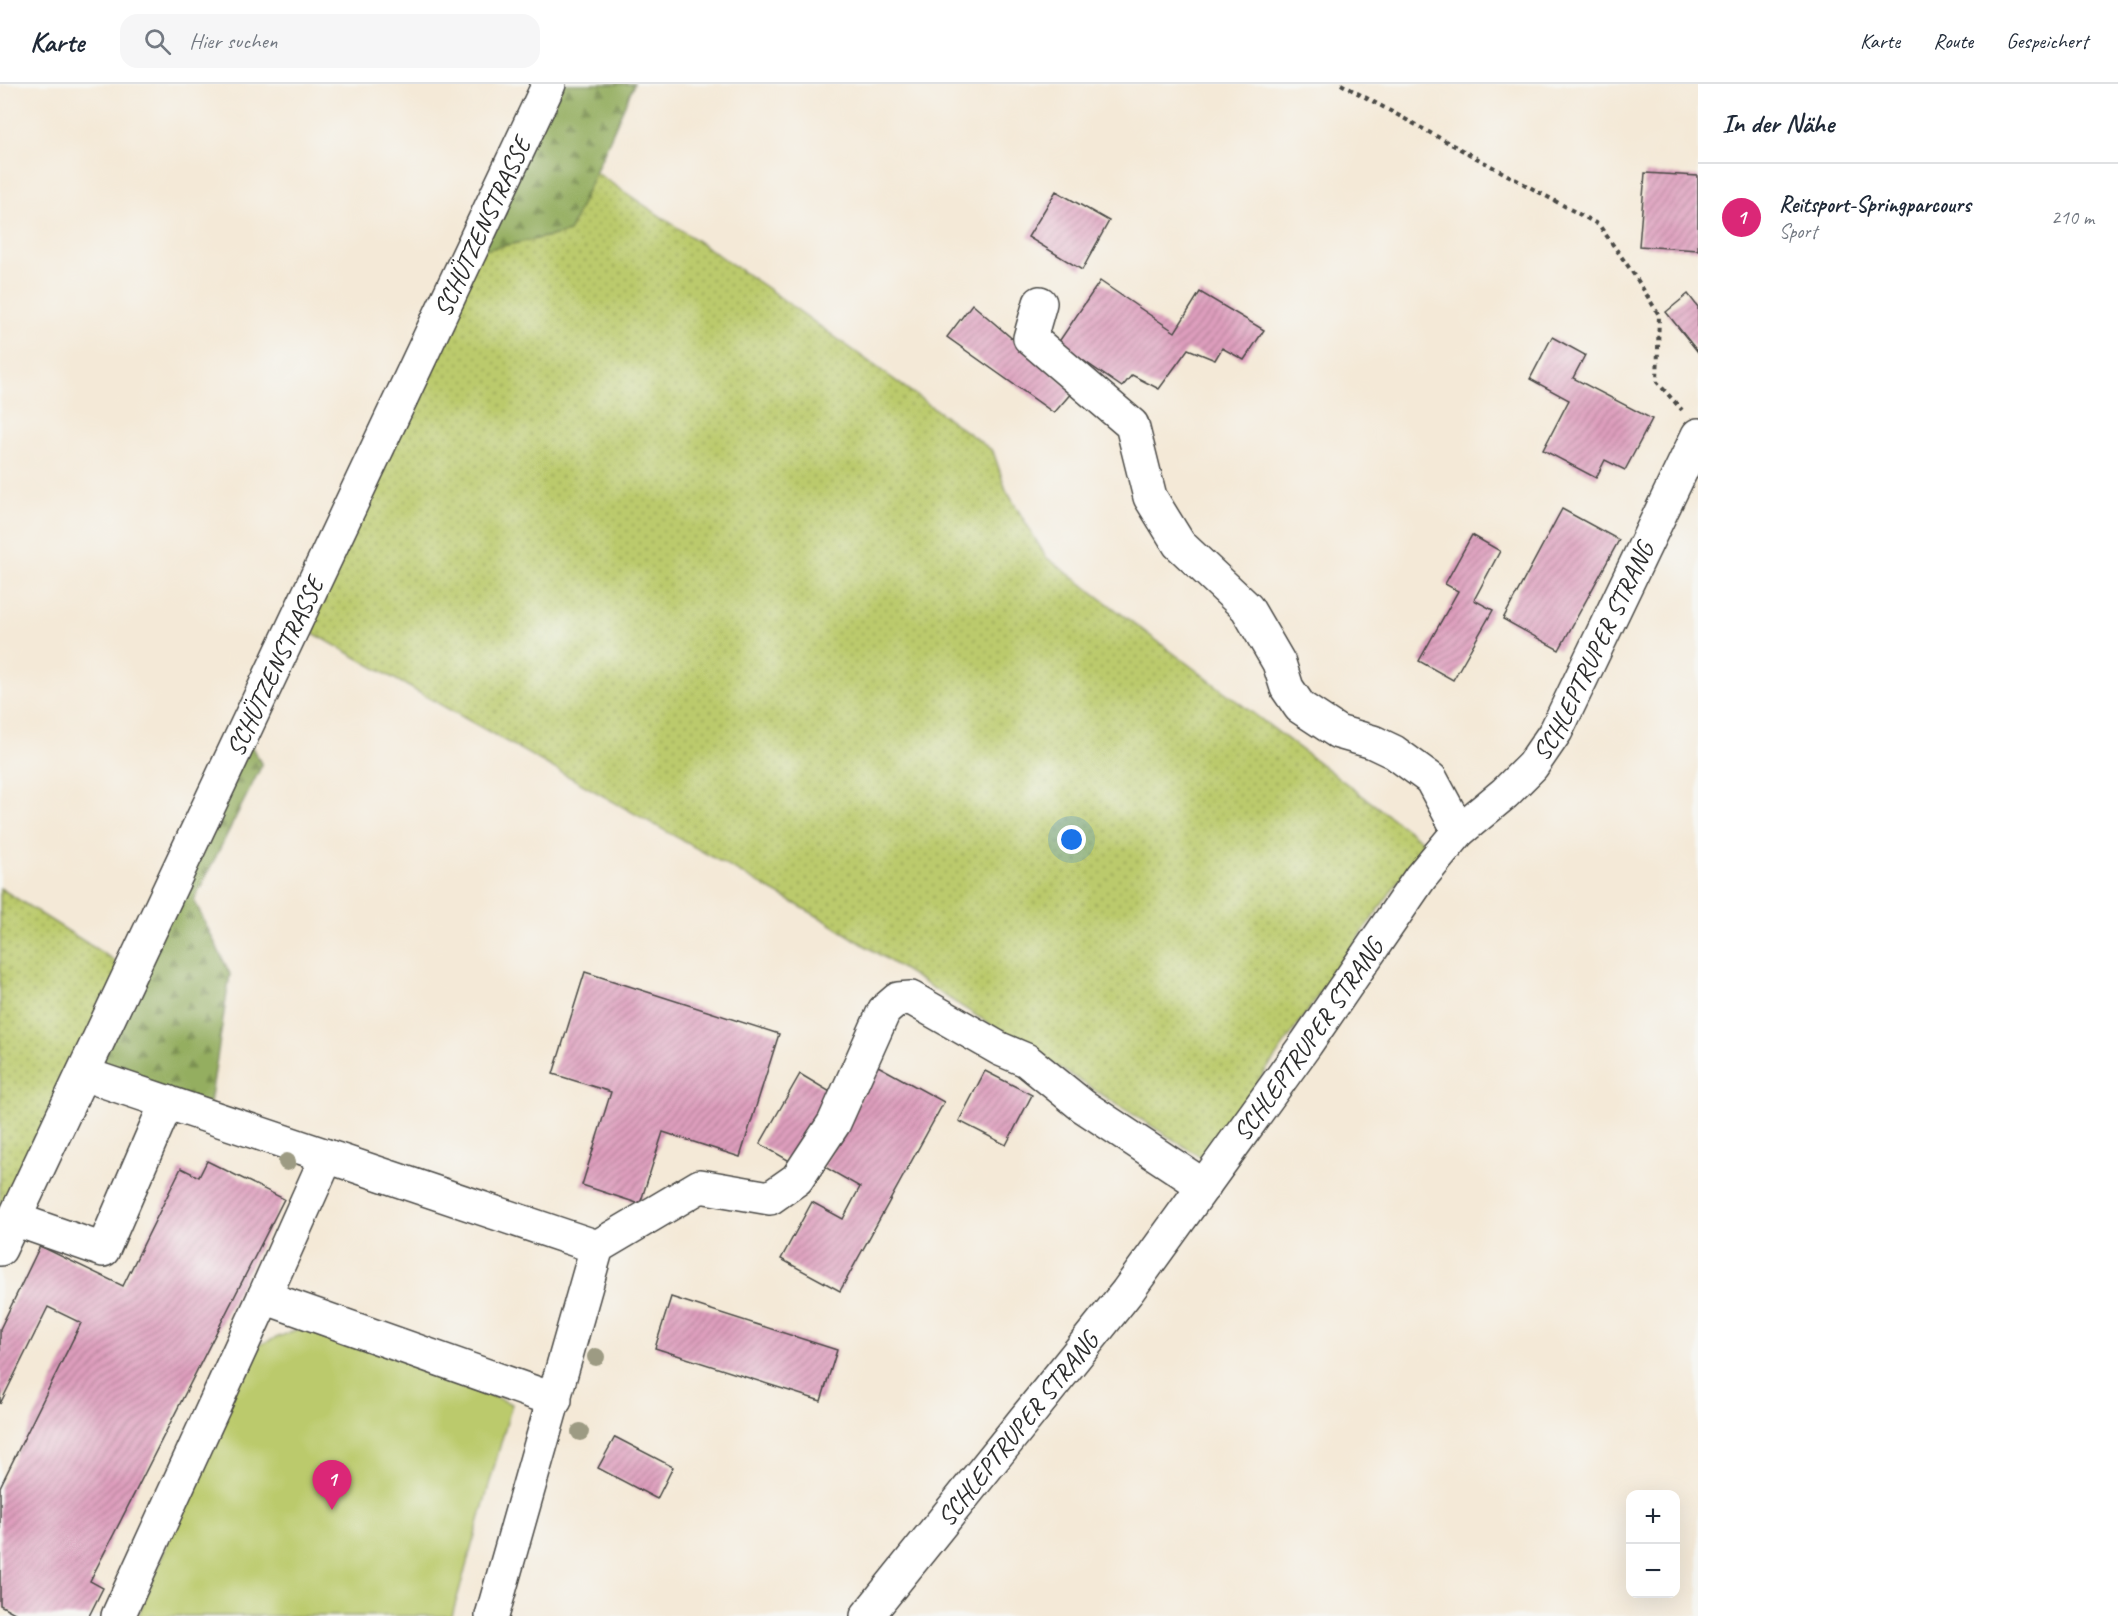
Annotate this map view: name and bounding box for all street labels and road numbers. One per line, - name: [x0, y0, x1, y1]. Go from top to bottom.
- street label: SCHÜTZENSTRASSE: [425, 128, 540, 322]
- street label: SCHLEPTRUPER STRANG: [1524, 534, 1662, 767]
- street label: SCHÜTZENSTRASSE: [218, 568, 332, 761]
- street label: SCHLEPTRUPER STRANG: [1225, 929, 1392, 1147]
- street label: SCHLEPTRUPER STRANG: [929, 1323, 1107, 1533]

